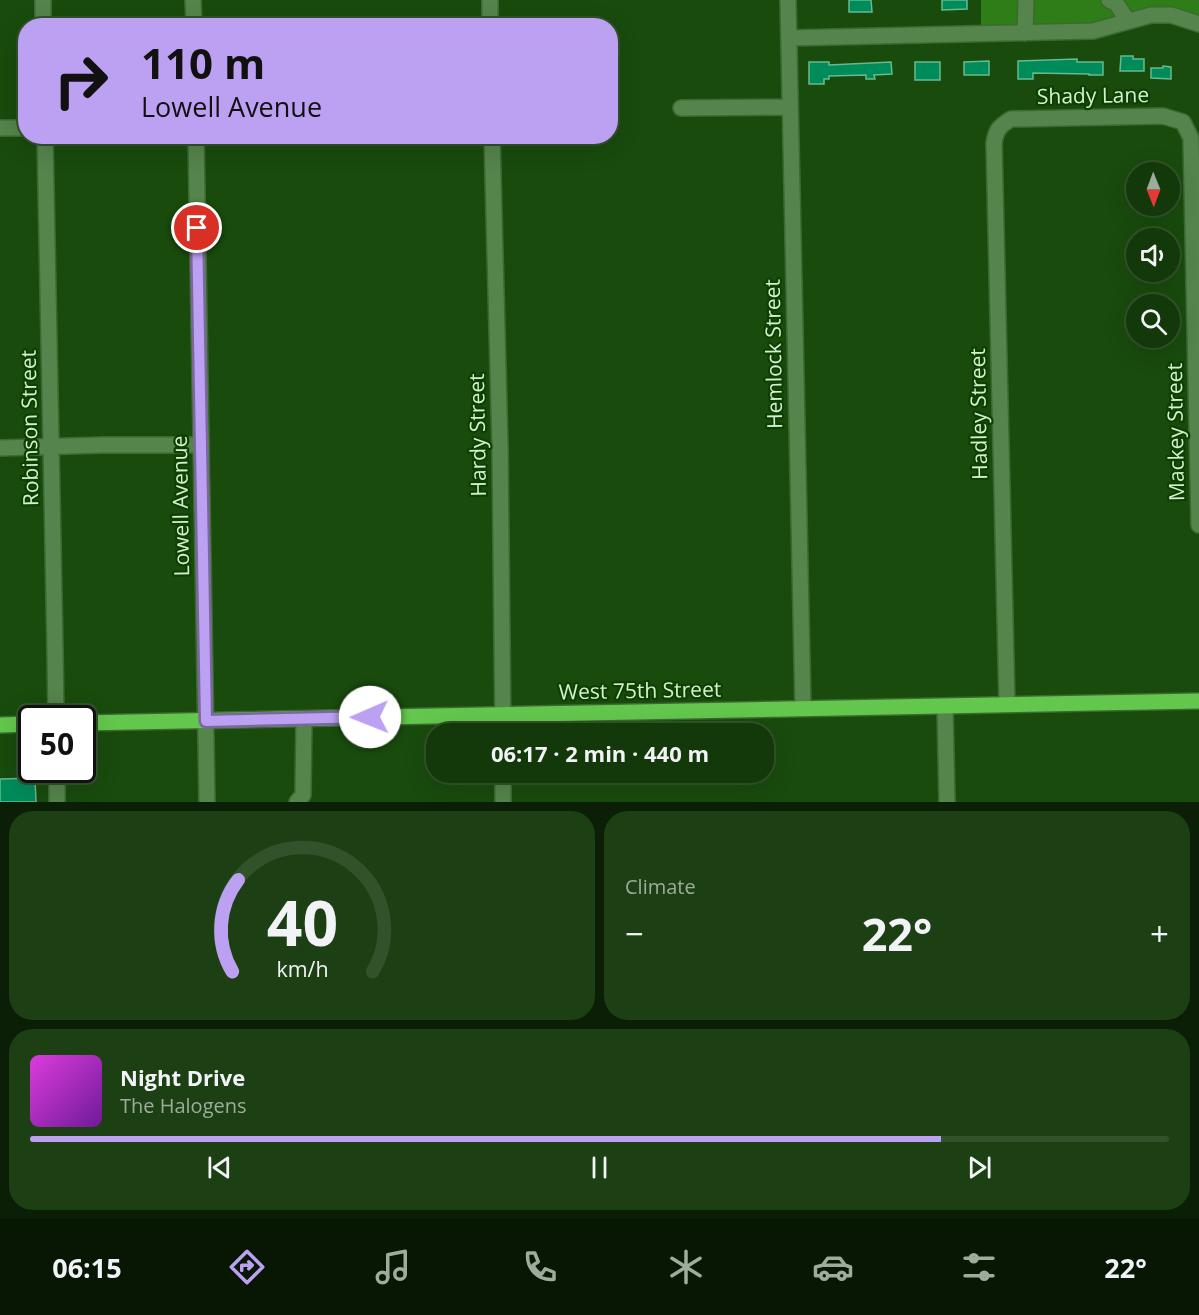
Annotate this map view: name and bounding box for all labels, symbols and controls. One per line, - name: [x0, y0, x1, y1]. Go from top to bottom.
- text: 110 m: [141, 34, 265, 91]
- icon: right: [42, 42, 120, 120]
- street label: Shady Lane: [1037, 80, 1149, 110]
- text: Lowell Avenue: [141, 88, 322, 125]
- north arrow: [1126, 162, 1180, 216]
- map controls: [1126, 162, 1180, 348]
- pin: [171, 202, 222, 253]
- icon: arrive: [180, 211, 213, 244]
- button: sound: [1126, 228, 1180, 282]
- street label: Hemlock Street: [758, 279, 788, 429]
- button: search: [1126, 294, 1180, 348]
- street label: Hadley Street: [963, 348, 993, 480]
- street label: Robinson Street: [14, 350, 44, 506]
- street label: Mackey Street: [1160, 363, 1190, 501]
- street label: Hardy Street: [462, 373, 492, 497]
- street label: Lowell Avenue: [165, 435, 195, 577]
- street label: West 75th Street: [558, 675, 722, 705]
- position arrow: [338, 685, 402, 749]
- speed limit sign: 50: [18, 705, 96, 783]
- text: 06:17 · 2 min · 440 m: [491, 738, 709, 768]
- text: Climate: [625, 873, 696, 900]
- text: 40: [266, 879, 338, 964]
- text: 22°: [862, 903, 932, 964]
- text: −: [625, 911, 644, 956]
- text: +: [1150, 911, 1169, 956]
- text: km/h: [276, 955, 328, 984]
- text: Night Drive: [120, 1062, 245, 1092]
- text: The Halogens: [120, 1092, 247, 1119]
- icon: previous: [203, 1151, 236, 1184]
- icon: pause: [583, 1151, 616, 1184]
- icon: next: [963, 1151, 996, 1184]
- icon: directions: [226, 1246, 268, 1288]
- icon: music: [372, 1246, 414, 1288]
- icon: phone: [519, 1246, 561, 1288]
- icon: climate: [665, 1246, 707, 1288]
- icon: car: [812, 1246, 854, 1288]
- icon: filters: [958, 1246, 1000, 1288]
- text: 06:15: [52, 1249, 122, 1286]
- text: 22°: [1104, 1249, 1147, 1286]

